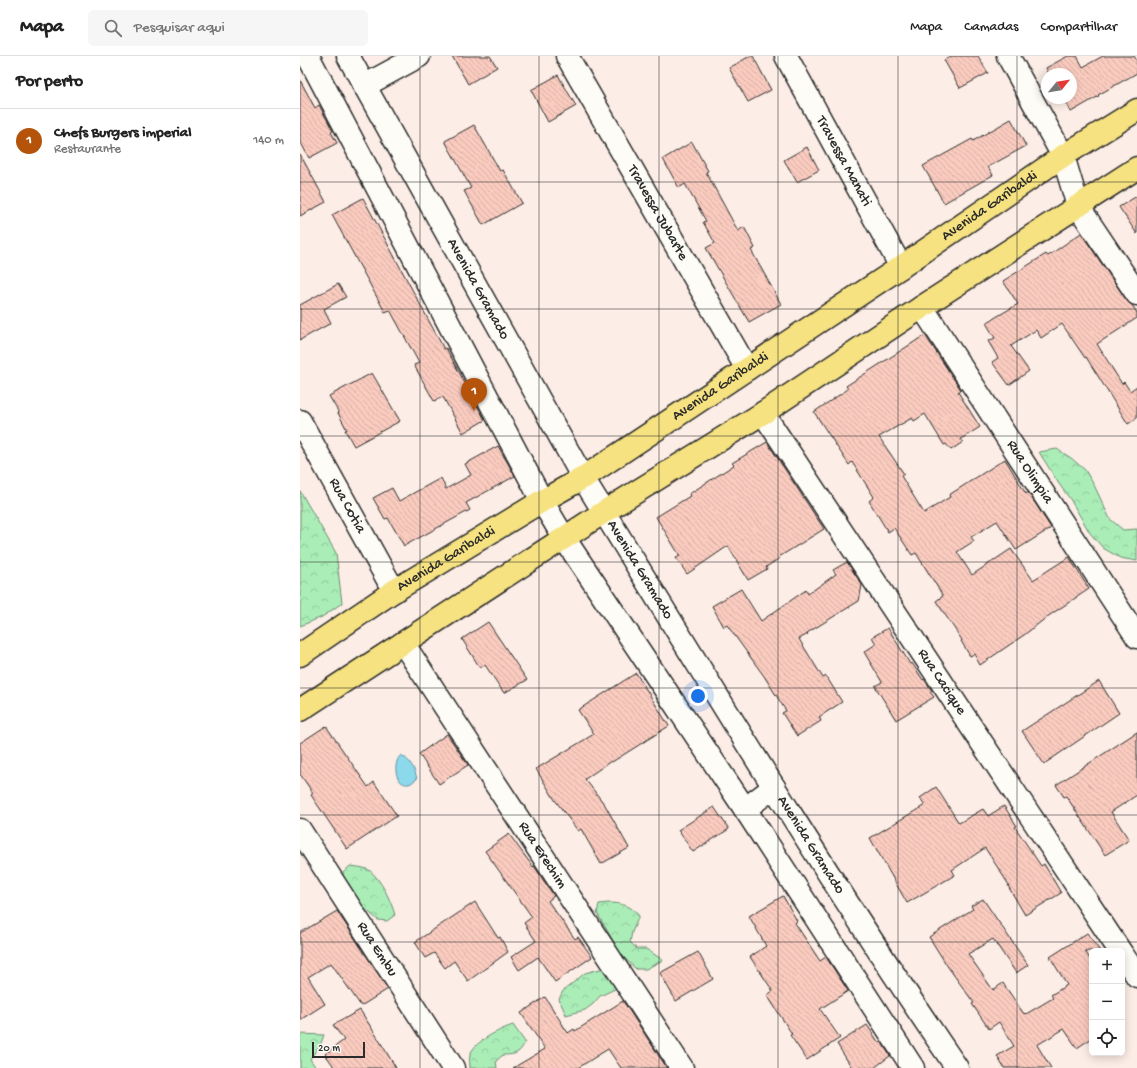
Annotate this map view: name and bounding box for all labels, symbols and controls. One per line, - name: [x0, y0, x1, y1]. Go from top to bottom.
- search box: [88, 10, 368, 46]
- text: Mapa: [20, 16, 64, 39]
- icon: search: [102, 17, 124, 39]
- text: Pesquisar aqui: [134, 19, 225, 37]
- text: Mapa: [910, 19, 942, 36]
- text: Camadas: [964, 19, 1019, 36]
- text: Compartilhar: [1041, 19, 1117, 36]
- north arrow: [1041, 68, 1077, 104]
- text: Por perto: [16, 72, 83, 92]
- street label: Travessa Manati: [811, 112, 875, 210]
- text: Chefs Burgers imperial: [54, 124, 192, 142]
- text: 1: [26, 133, 32, 148]
- text: 140 m: [253, 133, 284, 148]
- text: Restaurante: [54, 142, 121, 157]
- street label: Travessa Jubarte: [622, 161, 692, 264]
- street label: Avenida Garibaldi: [938, 167, 1041, 245]
- street label: Avenida Gramado: [443, 236, 513, 343]
- street label: Avenida Garibaldi: [669, 348, 772, 425]
- pin: 1: [461, 378, 487, 411]
- street label: Rua Olimpia: [1002, 437, 1057, 508]
- street label: Rua Cotia: [324, 475, 370, 537]
- street label: Avenida Gramado: [602, 517, 677, 623]
- street label: Avenida Garibaldi: [394, 522, 499, 596]
- street label: Rua Cacique: [913, 646, 970, 719]
- your location: [688, 686, 708, 706]
- street label: Avenida Gramado: [773, 793, 849, 898]
- street label: Rua Erechim: [514, 818, 571, 892]
- street label: Rua Embu: [353, 919, 401, 980]
- map controls: [1089, 948, 1125, 1056]
- button: +: [1089, 948, 1125, 984]
- button: −: [1089, 984, 1125, 1020]
- button: locate: [1089, 1020, 1125, 1056]
- scale bar: [312, 1040, 365, 1059]
- text: 20 m: [318, 1043, 340, 1055]

